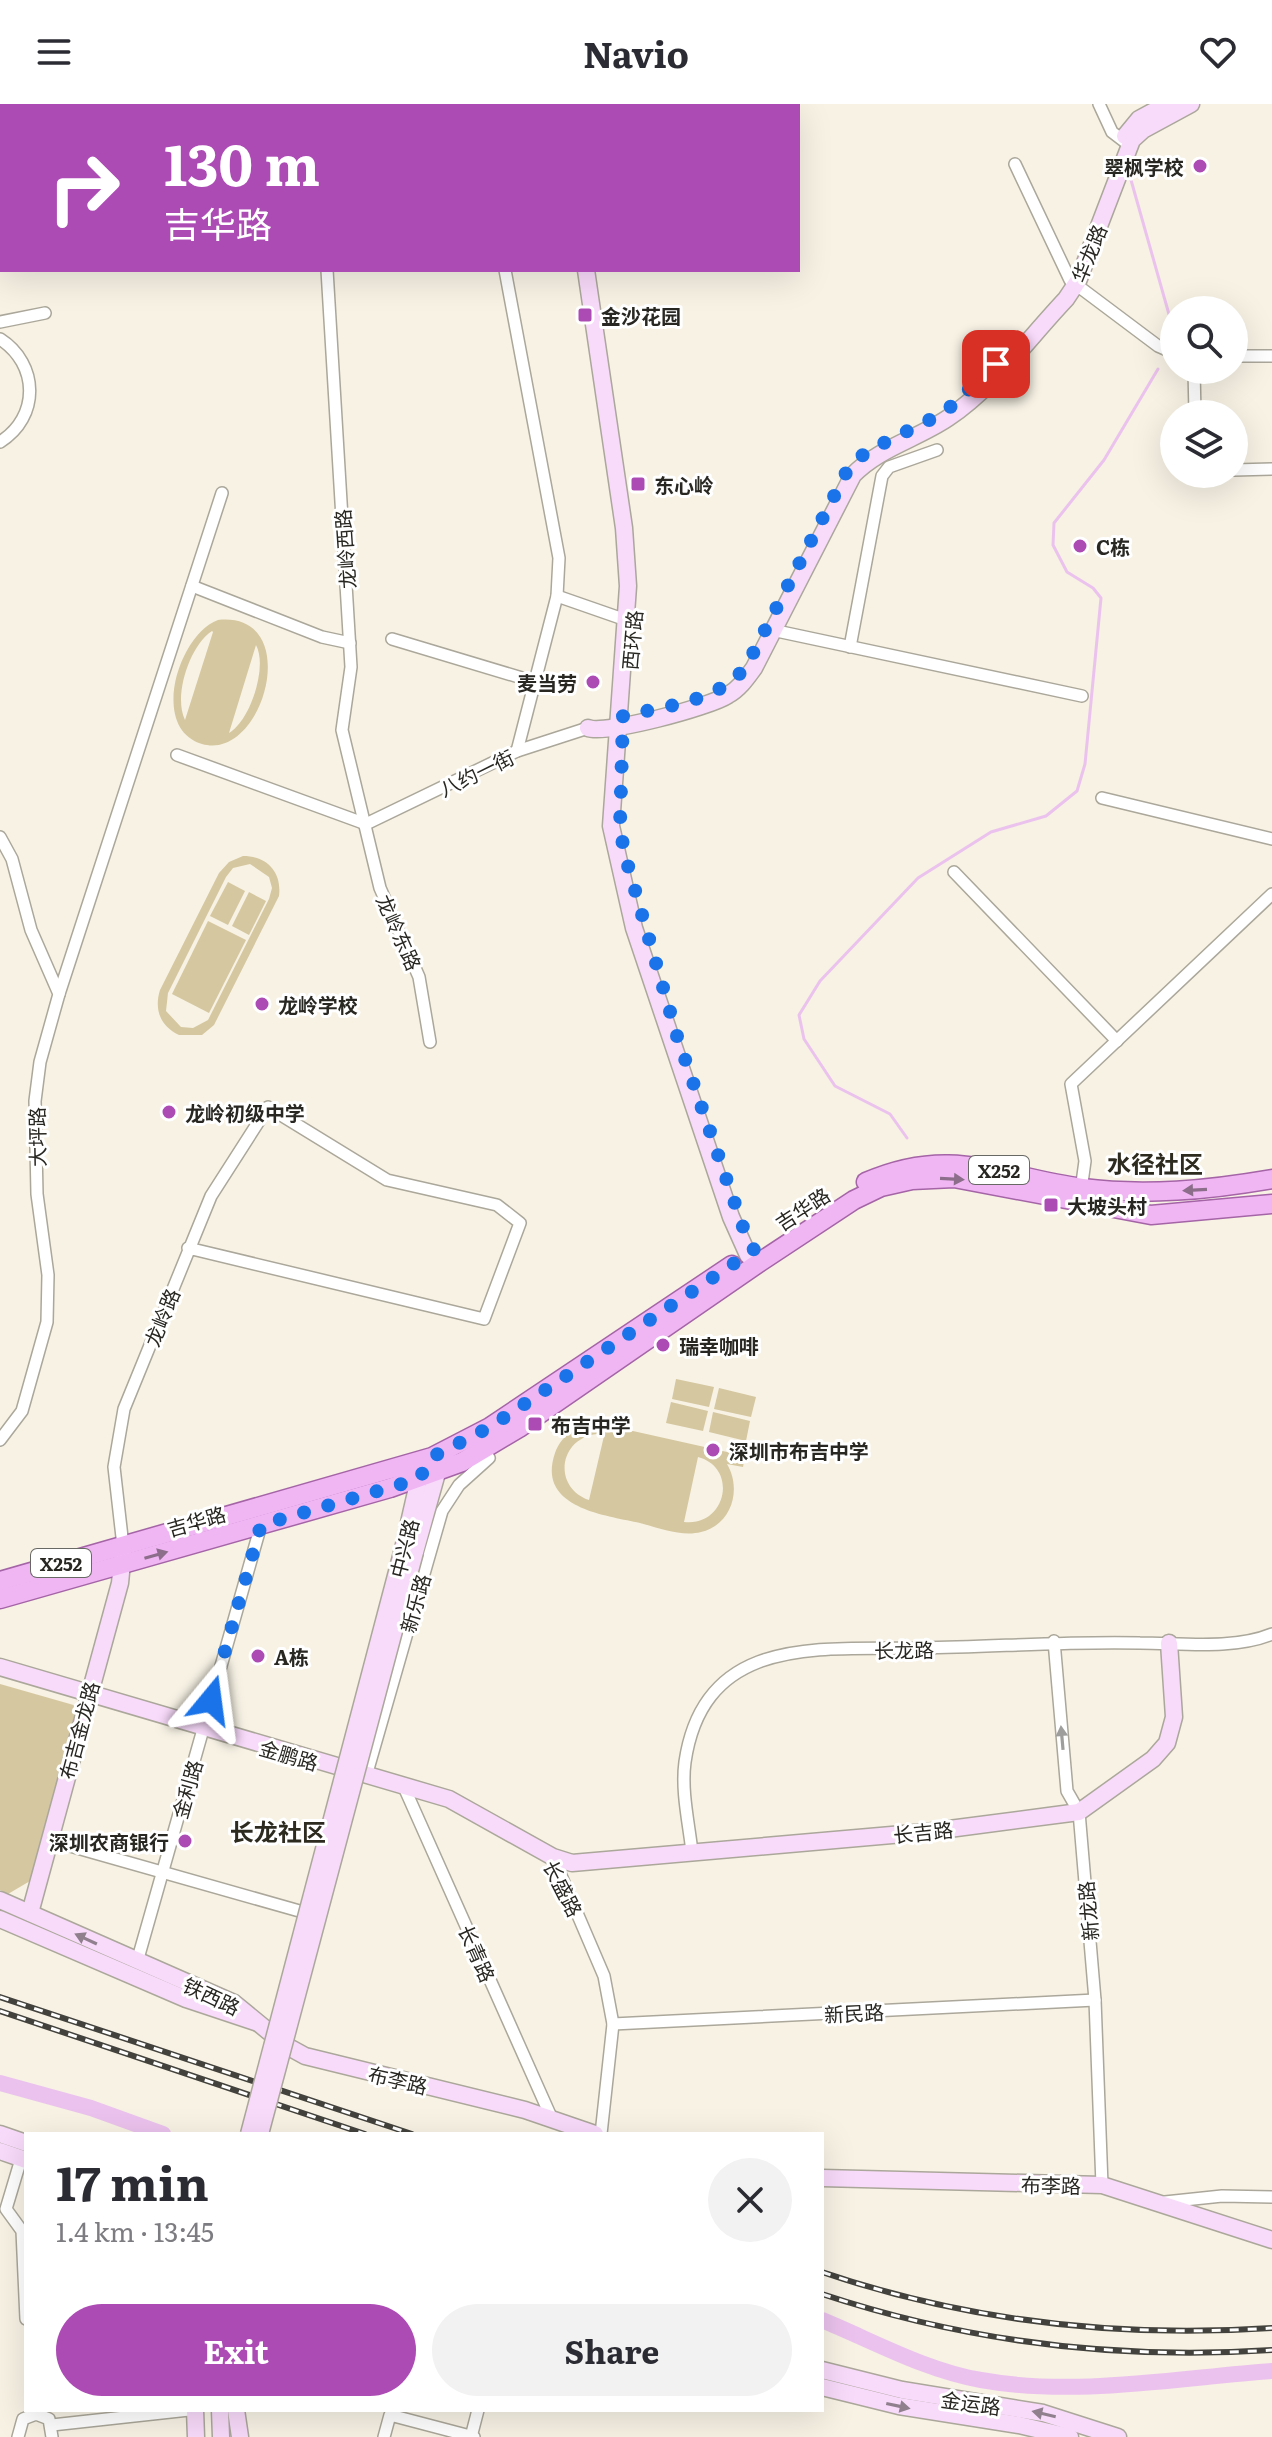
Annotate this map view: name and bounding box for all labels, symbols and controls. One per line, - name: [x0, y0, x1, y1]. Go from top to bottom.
- text: Navio: [583, 26, 689, 79]
- icon: menu: [32, 30, 76, 74]
- icon: heart: [1196, 30, 1240, 74]
- text: 130 m: [164, 120, 320, 203]
- icon: right: [32, 136, 136, 240]
- place label: 翠枫学校: [1104, 151, 1184, 181]
- marker: 翠枫学校: [1191, 157, 1209, 175]
- text: 吉华路: [164, 196, 272, 249]
- street label: 华龙路: [1063, 220, 1113, 286]
- map controls: [1160, 296, 1248, 488]
- button: search: [1160, 296, 1248, 384]
- place label: 金沙花园: [601, 300, 681, 330]
- marker: 金沙花园: [576, 306, 594, 324]
- pin: [962, 330, 1030, 398]
- icon: arrive: [974, 342, 1018, 386]
- button: layers: [1160, 400, 1248, 488]
- place label: 东心岭: [654, 469, 714, 499]
- marker: 东心岭: [629, 475, 647, 493]
- street label: 龙岭西路: [326, 508, 362, 590]
- place label: C栋: [1096, 531, 1130, 561]
- marker: C栋: [1071, 537, 1089, 555]
- street label: 西环路: [613, 609, 649, 671]
- place label: 麦当劳: [517, 667, 577, 697]
- marker: 麦当劳: [584, 673, 602, 691]
- street label: 八约一街: [433, 741, 519, 803]
- street label: 龙岭东路: [370, 889, 430, 975]
- place label: 龙岭学校: [278, 989, 358, 1019]
- marker: 龙岭学校: [253, 995, 271, 1013]
- place label: 龙岭初级中学: [185, 1097, 305, 1127]
- marker: 龙岭初级中学: [160, 1103, 178, 1121]
- street label: 大坪路: [20, 1107, 52, 1167]
- district label: 水径社区: [1107, 1145, 1203, 1180]
- road number: X252: [969, 1156, 1029, 1184]
- one-way arrow: [940, 1173, 965, 1186]
- street label: 吉华路: [769, 1179, 835, 1237]
- one-way arrow: [1182, 1184, 1207, 1197]
- place label: 大坡头村: [1067, 1190, 1147, 1220]
- marker: 大坡头村: [1042, 1196, 1060, 1214]
- street label: 龙岭路: [136, 1284, 186, 1350]
- place label: 瑞幸咖啡: [679, 1330, 759, 1360]
- marker: 瑞幸咖啡: [654, 1336, 672, 1354]
- place label: 布吉中学: [551, 1409, 631, 1439]
- marker: 布吉中学: [526, 1415, 544, 1433]
- place label: 深圳市布吉中学: [729, 1435, 869, 1465]
- marker: 深圳市布吉中学: [704, 1441, 722, 1459]
- street label: 吉华路: [163, 1497, 229, 1543]
- street label: 中兴路: [381, 1515, 425, 1581]
- one-way arrow: [143, 1548, 168, 1560]
- road number: X252: [31, 1549, 91, 1577]
- street label: 新乐路: [391, 1570, 437, 1636]
- street label: 长龙路: [874, 1633, 934, 1665]
- place label: A栋: [274, 1641, 309, 1671]
- marker: A栋: [249, 1647, 267, 1665]
- position arrow: [169, 1658, 253, 1742]
- street label: 布吉金龙路: [51, 1678, 105, 1782]
- one-way arrow: [1055, 1725, 1068, 1750]
- street label: 金鹏路: [256, 1731, 322, 1777]
- street label: 金利路: [163, 1756, 209, 1822]
- district label: 长龙社区: [230, 1813, 326, 1848]
- street label: 长吉路: [892, 1813, 954, 1849]
- place label: 深圳农商银行: [49, 1826, 169, 1856]
- marker: 深圳农商银行: [176, 1832, 194, 1850]
- street label: 长盛路: [537, 1854, 591, 1922]
- street label: 新龙路: [1069, 1880, 1105, 1942]
- street label: 长青路: [452, 1919, 504, 1987]
- one-way arrow: [75, 1933, 98, 1946]
- street label: 铁西路: [178, 1969, 246, 2021]
- street label: 新民路: [823, 1995, 885, 2029]
- street label: 布李路: [365, 2058, 431, 2100]
- text: 17 min: [56, 2145, 209, 2216]
- button: close: [708, 2158, 792, 2242]
- street label: 布李路: [1021, 2168, 1081, 2200]
- text: 1.4 km · 13:45: [56, 2211, 214, 2250]
- button: Exit: [56, 2304, 416, 2396]
- button: Share: [432, 2304, 792, 2396]
- street label: 金运路: [939, 2383, 1003, 2421]
- one-way arrow: [885, 2400, 910, 2413]
- one-way arrow: [1031, 2407, 1056, 2419]

